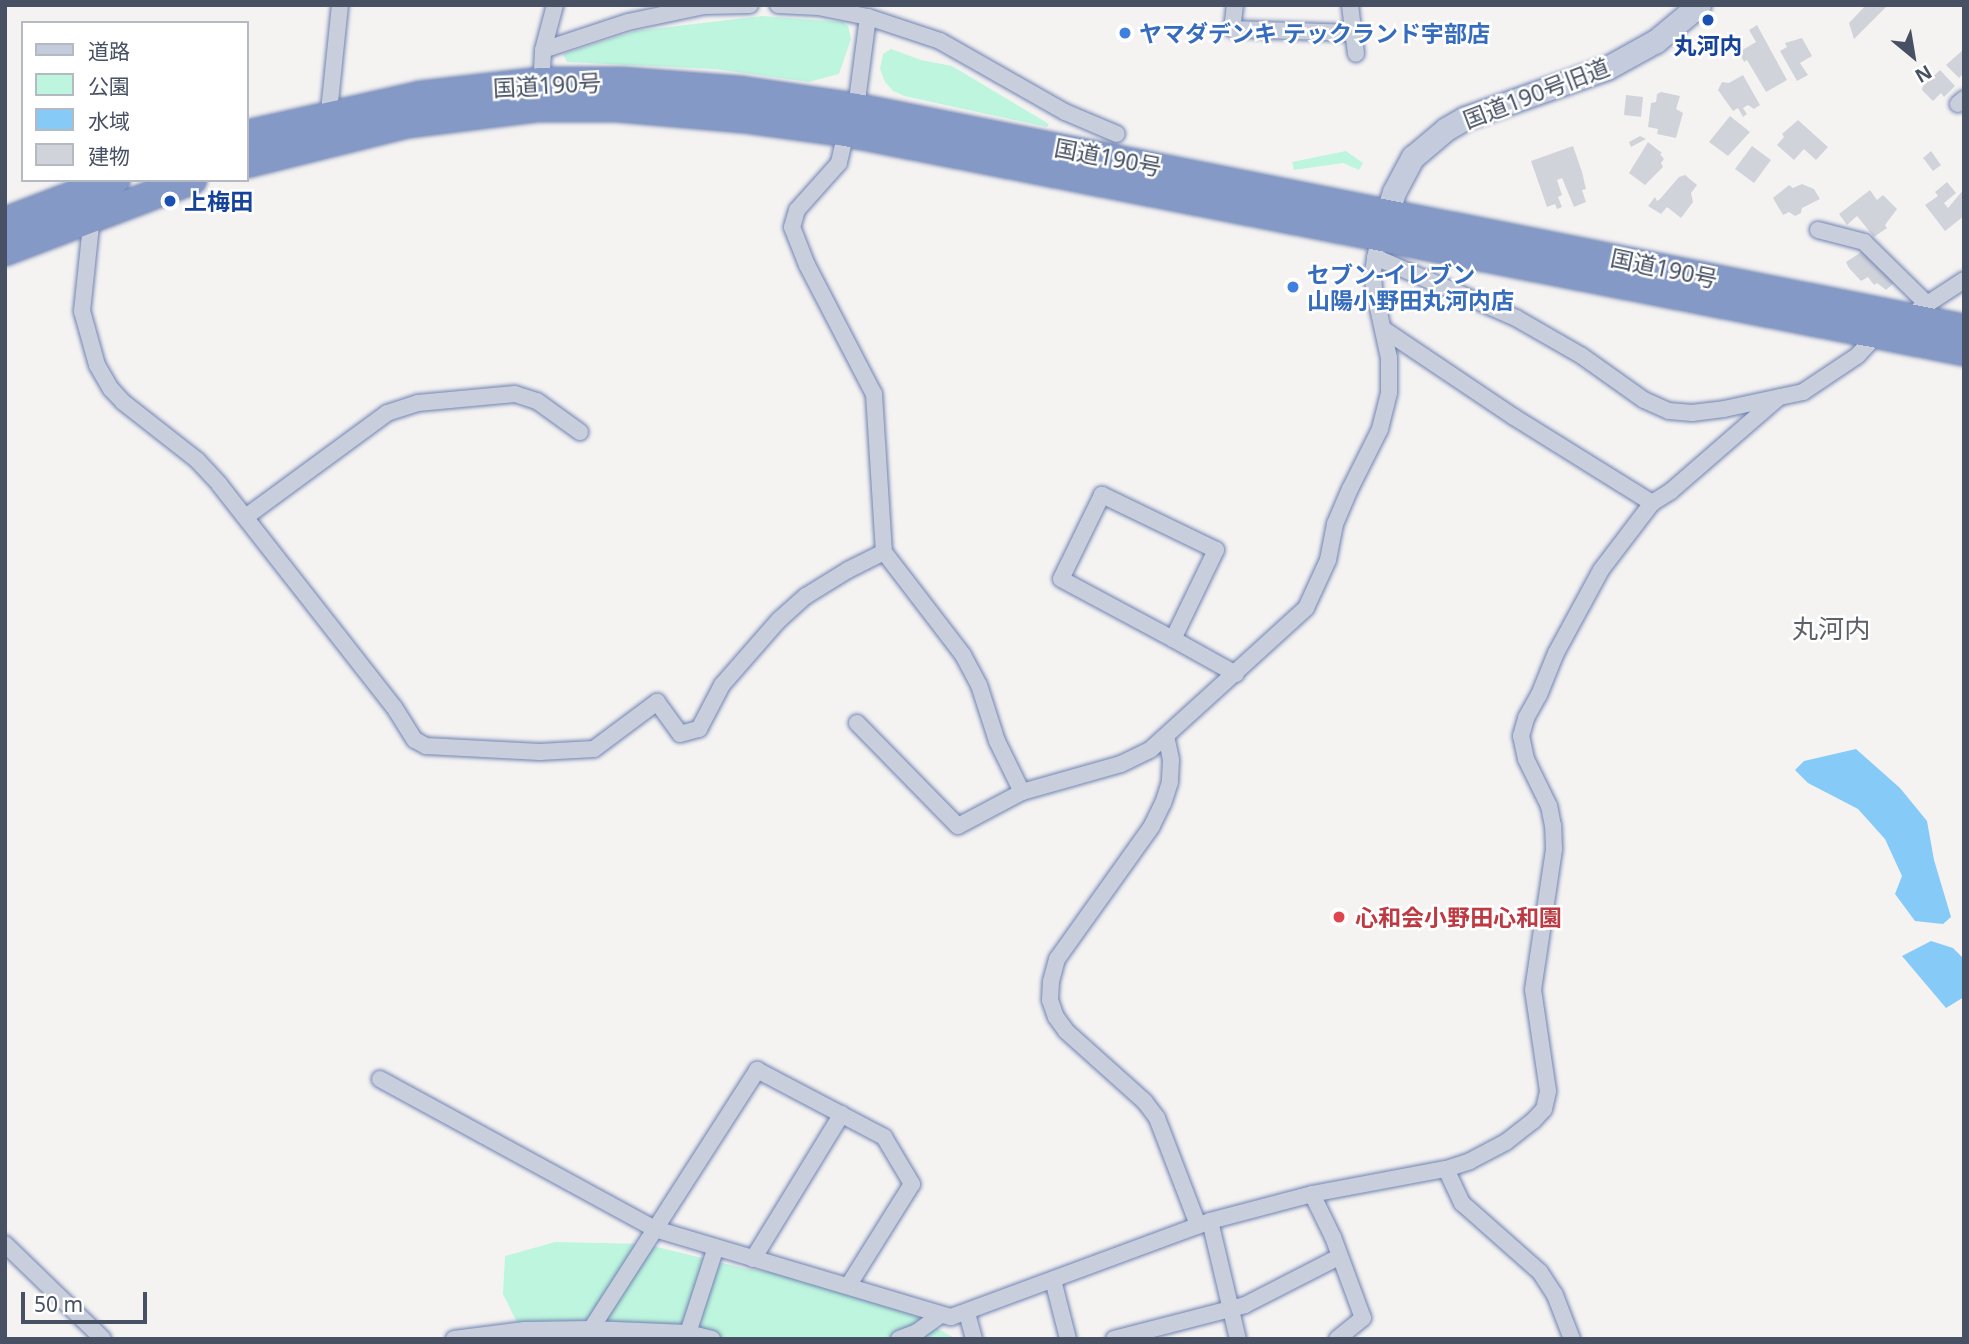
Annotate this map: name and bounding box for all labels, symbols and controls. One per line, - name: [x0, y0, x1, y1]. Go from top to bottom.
- marker: 丸河内: [1700, 12, 1716, 28]
- place label: ヤマダデンキ テックランド宇部店: [1139, 19, 1490, 47]
- legend: [21, 21, 248, 182]
- north arrow: [1878, 21, 1948, 91]
- marker: ヤマダデンキ テックランド宇部店: [1117, 25, 1133, 41]
- place label: 丸河内: [1674, 31, 1742, 59]
- text: 道路: [88, 37, 130, 65]
- street label: 国道190号旧道: [1459, 52, 1613, 134]
- text: N: [1910, 59, 1937, 89]
- street label: 国道190号: [492, 68, 602, 102]
- text: 公園: [88, 72, 130, 100]
- text: 水域: [88, 107, 130, 135]
- street label: 国道190号: [1052, 133, 1164, 181]
- text: 建物: [88, 142, 130, 170]
- place label: 上梅田: [184, 187, 253, 215]
- marker: 上梅田: [162, 193, 178, 209]
- street label: 国道190号: [1608, 243, 1720, 293]
- place label: セブン-イレブン 山陽小野田丸河内店: [1307, 260, 1514, 314]
- marker: セブン-イレブン 山陽小野田丸河内店: [1285, 279, 1301, 295]
- district label: 丸河内: [1792, 613, 1870, 645]
- place label: 心和会小野田心和園: [1355, 903, 1562, 931]
- marker: 心和会小野田心和園: [1329, 907, 1349, 927]
- scale bar: [24, 1278, 150, 1322]
- text: 50 m: [34, 1290, 83, 1318]

